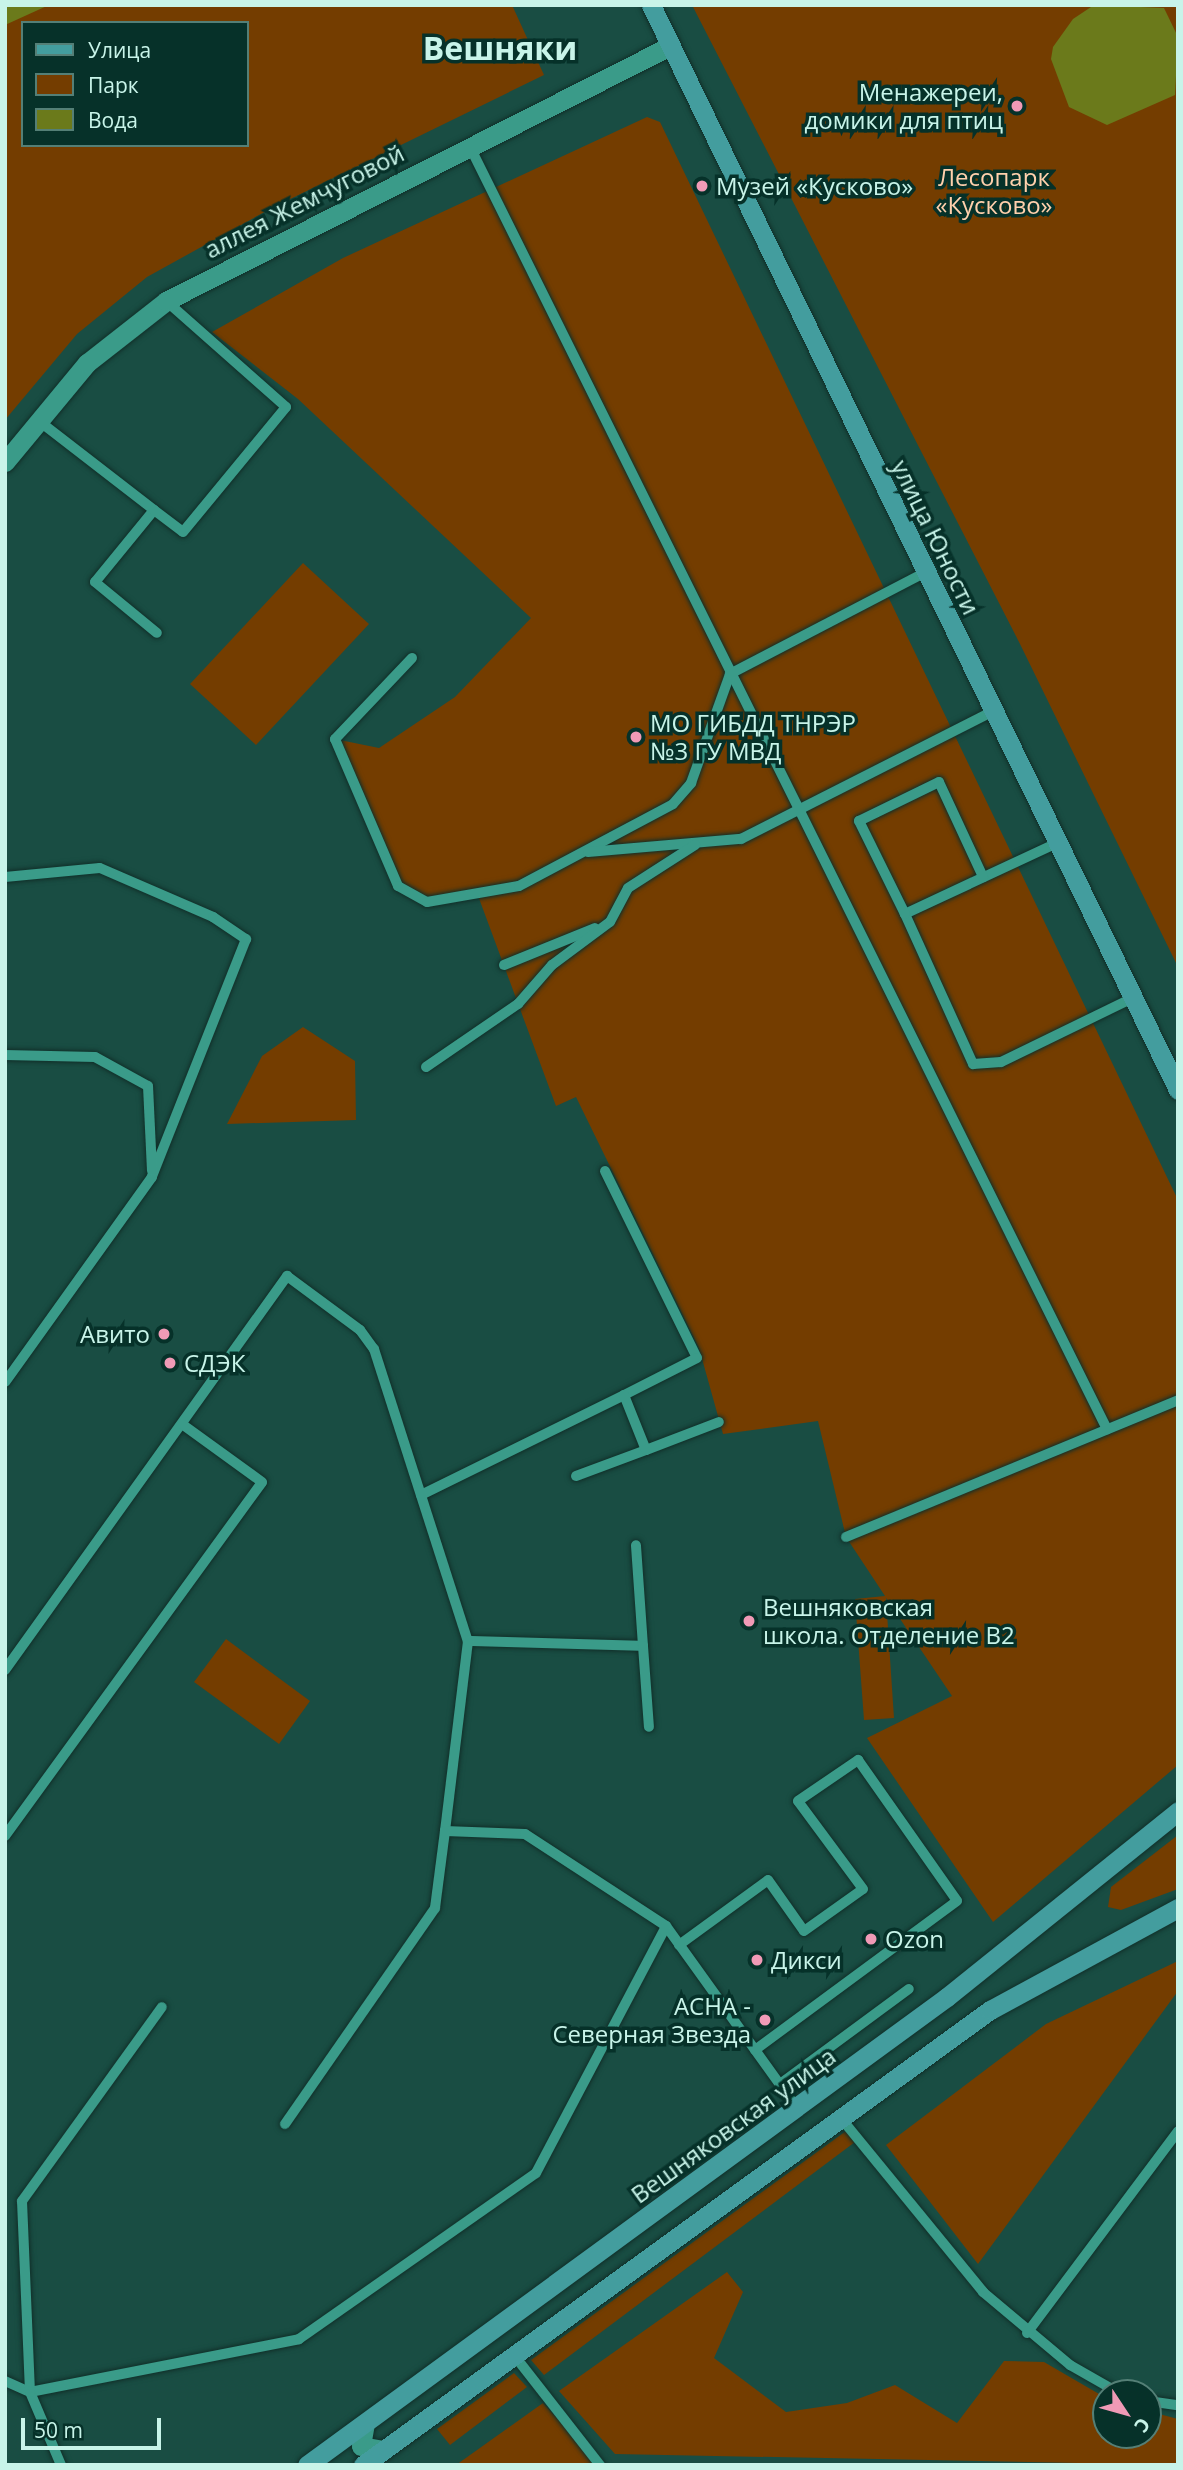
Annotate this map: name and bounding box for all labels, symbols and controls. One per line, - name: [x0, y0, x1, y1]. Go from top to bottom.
- legend: [21, 21, 248, 147]
- district label: Вешняки: [423, 29, 577, 67]
- text: Улица: [88, 36, 151, 64]
- text: Парк: [88, 71, 139, 99]
- place label: Менажереи, домики для птиц: [805, 78, 1003, 134]
- marker: Менажереи, домики для птиц: [1009, 98, 1025, 114]
- text: Вода: [88, 106, 138, 134]
- street label: аллея Жемчуговой: [199, 138, 409, 264]
- park label: Лесопарк «Кусково»: [936, 163, 1052, 219]
- place label: Музей «Кусково»: [716, 172, 913, 200]
- marker: Музей «Кусково»: [694, 178, 710, 194]
- street label: улица Юности: [886, 455, 986, 619]
- place label: МО ГИБДД ТНРЭР №3 ГУ МВД: [650, 709, 856, 765]
- marker: МО ГИБДД ТНРЭР №3 ГУ МВД: [628, 729, 644, 745]
- place label: Авито: [80, 1320, 150, 1348]
- marker: Авито: [156, 1326, 172, 1342]
- place label: СДЭК: [184, 1349, 245, 1377]
- marker: СДЭК: [162, 1355, 178, 1371]
- place label: Вешняковская школа. Отделение В2: [763, 1593, 1015, 1649]
- marker: Вешняковская школа. Отделение В2: [741, 1613, 757, 1629]
- place label: Ozon: [885, 1925, 944, 1953]
- marker: Ozon: [863, 1931, 879, 1947]
- place label: Дикси: [771, 1946, 842, 1974]
- marker: Дикси: [749, 1952, 765, 1968]
- place label: АСНА - Северная Звезда: [552, 1992, 751, 2048]
- marker: АСНА - Северная Звезда: [757, 2012, 773, 2028]
- street label: Вешняковская улица: [625, 2041, 841, 2209]
- north arrow: [1092, 2379, 1162, 2449]
- scale bar: [24, 2404, 164, 2448]
- text: С: [1128, 2413, 1156, 2438]
- text: 50 m: [34, 2416, 83, 2444]

